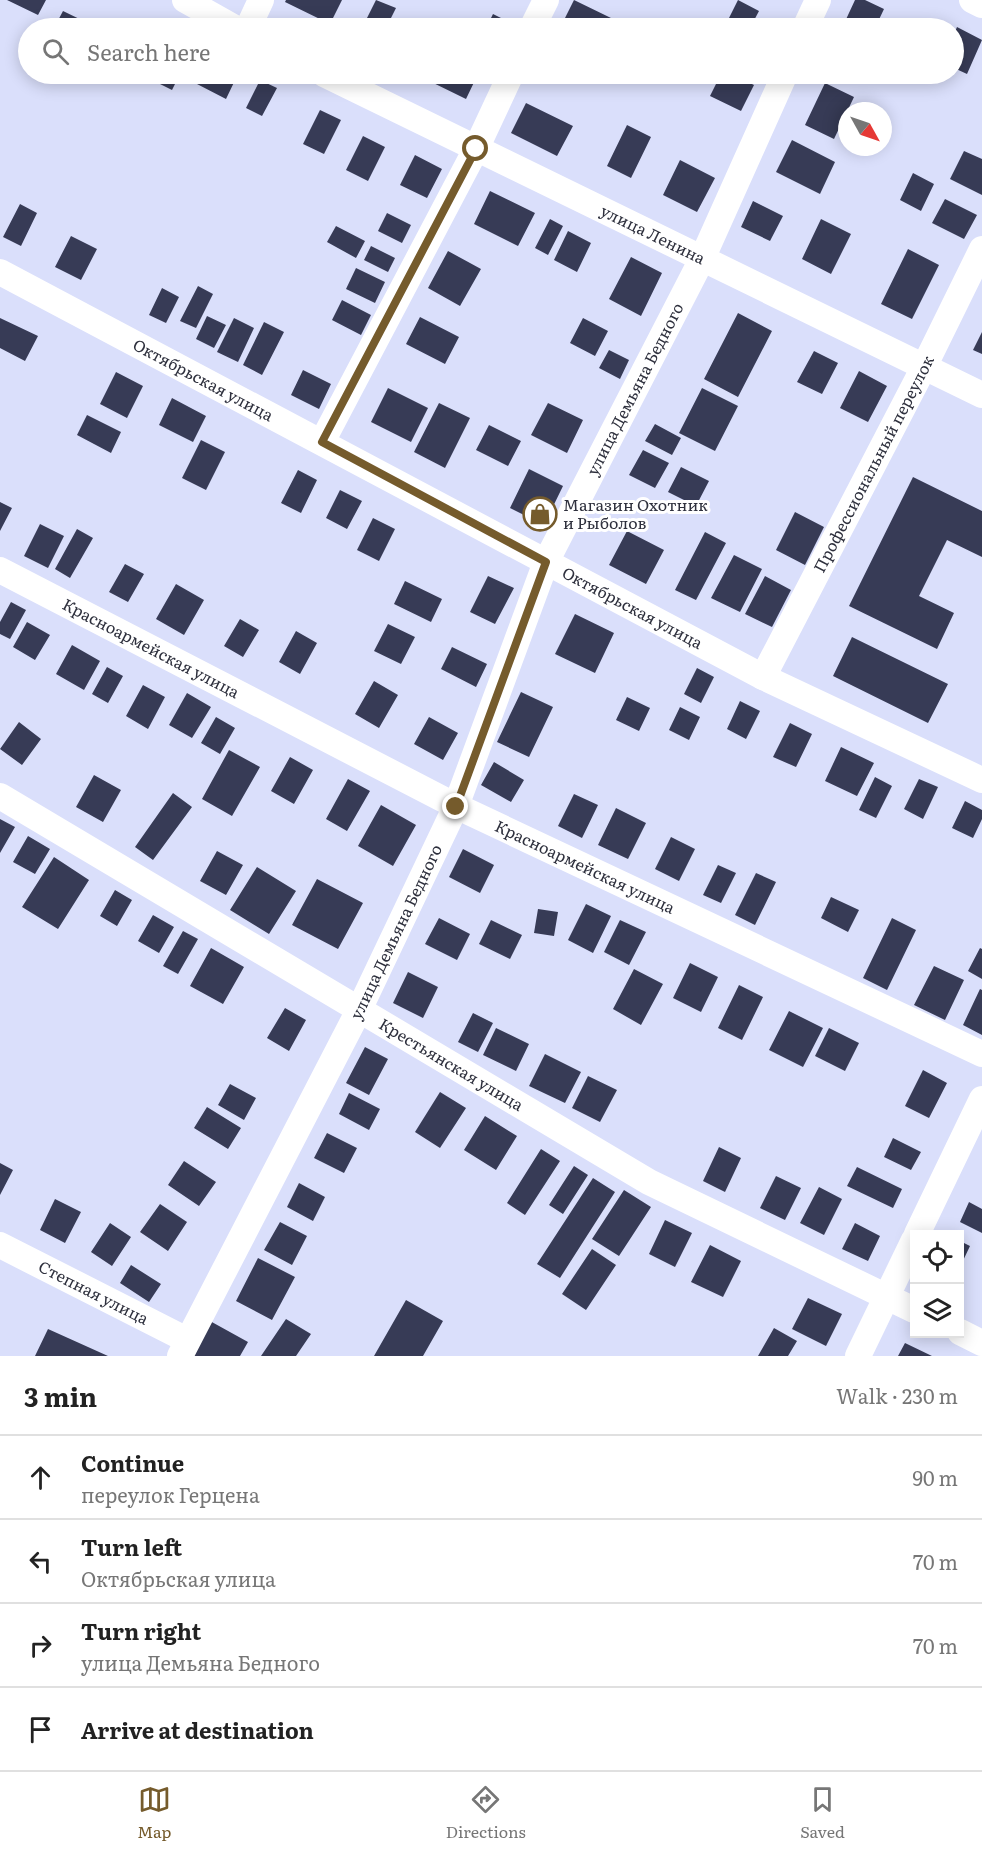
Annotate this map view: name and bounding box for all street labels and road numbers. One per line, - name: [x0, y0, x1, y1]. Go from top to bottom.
- street label: улица Ленина: [597, 198, 710, 270]
- street label: улица Демьяна Бедного: [580, 298, 689, 479]
- street label: Октябрьская улица: [129, 332, 278, 426]
- street label: Профессиональный переулок: [806, 350, 939, 576]
- street label: Октябрьская улица: [558, 560, 708, 654]
- street label: Красноармейская улица: [59, 591, 245, 703]
- street label: Красноармейская улица: [491, 813, 680, 919]
- street label: улица Демьяна Бедного: [343, 840, 447, 1023]
- street label: Крестьянская улица: [375, 1011, 529, 1116]
- street label: Степная улица: [35, 1254, 154, 1330]

